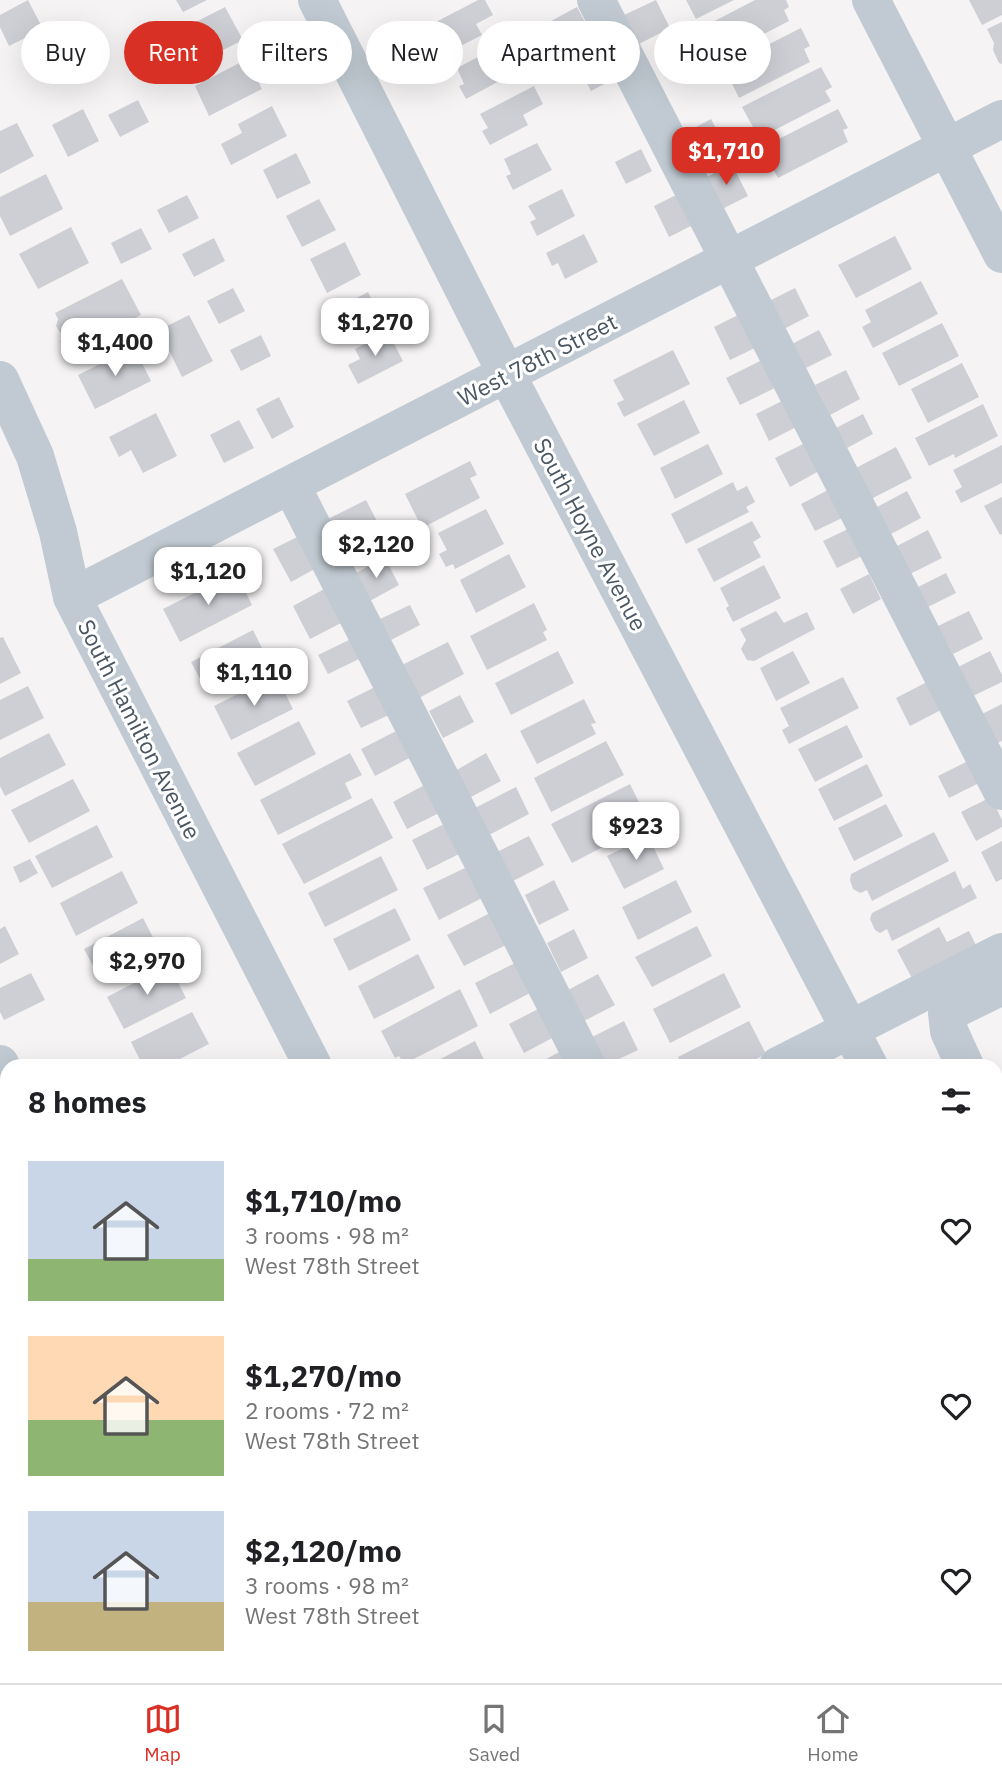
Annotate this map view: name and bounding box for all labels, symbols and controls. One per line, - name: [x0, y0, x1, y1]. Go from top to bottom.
- chip: Buy: [21, 21, 110, 84]
- chip: Rent: [124, 21, 223, 84]
- chip: Filters: [237, 21, 352, 84]
- chip: New: [366, 21, 463, 84]
- chip: Apartment: [477, 21, 640, 84]
- chip: House: [654, 21, 771, 84]
- pin: $1,710: [669, 128, 783, 187]
- text: $1,710: [688, 135, 764, 165]
- pin: $1,270: [318, 298, 432, 358]
- text: $1,270: [337, 306, 413, 336]
- street label: West 78th Street: [452, 306, 622, 412]
- pin: $1,400: [58, 318, 172, 378]
- text: $1,400: [77, 326, 153, 356]
- street label: South Hoyne Avenue: [527, 432, 655, 636]
- pin: $2,120: [319, 520, 433, 580]
- text: $2,120: [338, 528, 414, 558]
- pin: $1,120: [151, 548, 265, 607]
- text: $1,120: [170, 555, 246, 585]
- street label: South Hamilton Avenue: [72, 614, 208, 844]
- pin: $1,110: [197, 648, 311, 708]
- text: $1,110: [216, 656, 292, 686]
- pin: $923: [595, 802, 677, 862]
- text: $923: [608, 810, 664, 840]
- pin: $2,970: [90, 937, 204, 997]
- text: $2,970: [109, 945, 185, 975]
- text: 8 homes: [28, 1082, 147, 1121]
- icon: filters: [937, 1082, 975, 1120]
- text: $1,710/mo: [245, 1181, 402, 1220]
- icon: home: [84, 1189, 168, 1273]
- icon: heart: [937, 1212, 975, 1250]
- text: 3 rooms · 98 m²: [245, 1220, 409, 1250]
- text: West 78th Street: [245, 1250, 420, 1280]
- text: $1,270/mo: [245, 1356, 402, 1395]
- icon: home: [84, 1364, 168, 1448]
- icon: heart: [937, 1387, 975, 1425]
- text: 2 rooms · 72 m²: [245, 1395, 409, 1425]
- text: West 78th Street: [245, 1425, 420, 1455]
- text: $2,120/mo: [245, 1531, 402, 1570]
- icon: home: [84, 1539, 168, 1623]
- icon: heart: [937, 1562, 975, 1600]
- text: 3 rooms · 98 m²: [245, 1570, 409, 1600]
- text: West 78th Street: [245, 1600, 420, 1630]
- tab: Map: [144, 1700, 182, 1766]
- tab: Saved: [469, 1700, 520, 1766]
- tab: Home: [807, 1700, 858, 1766]

